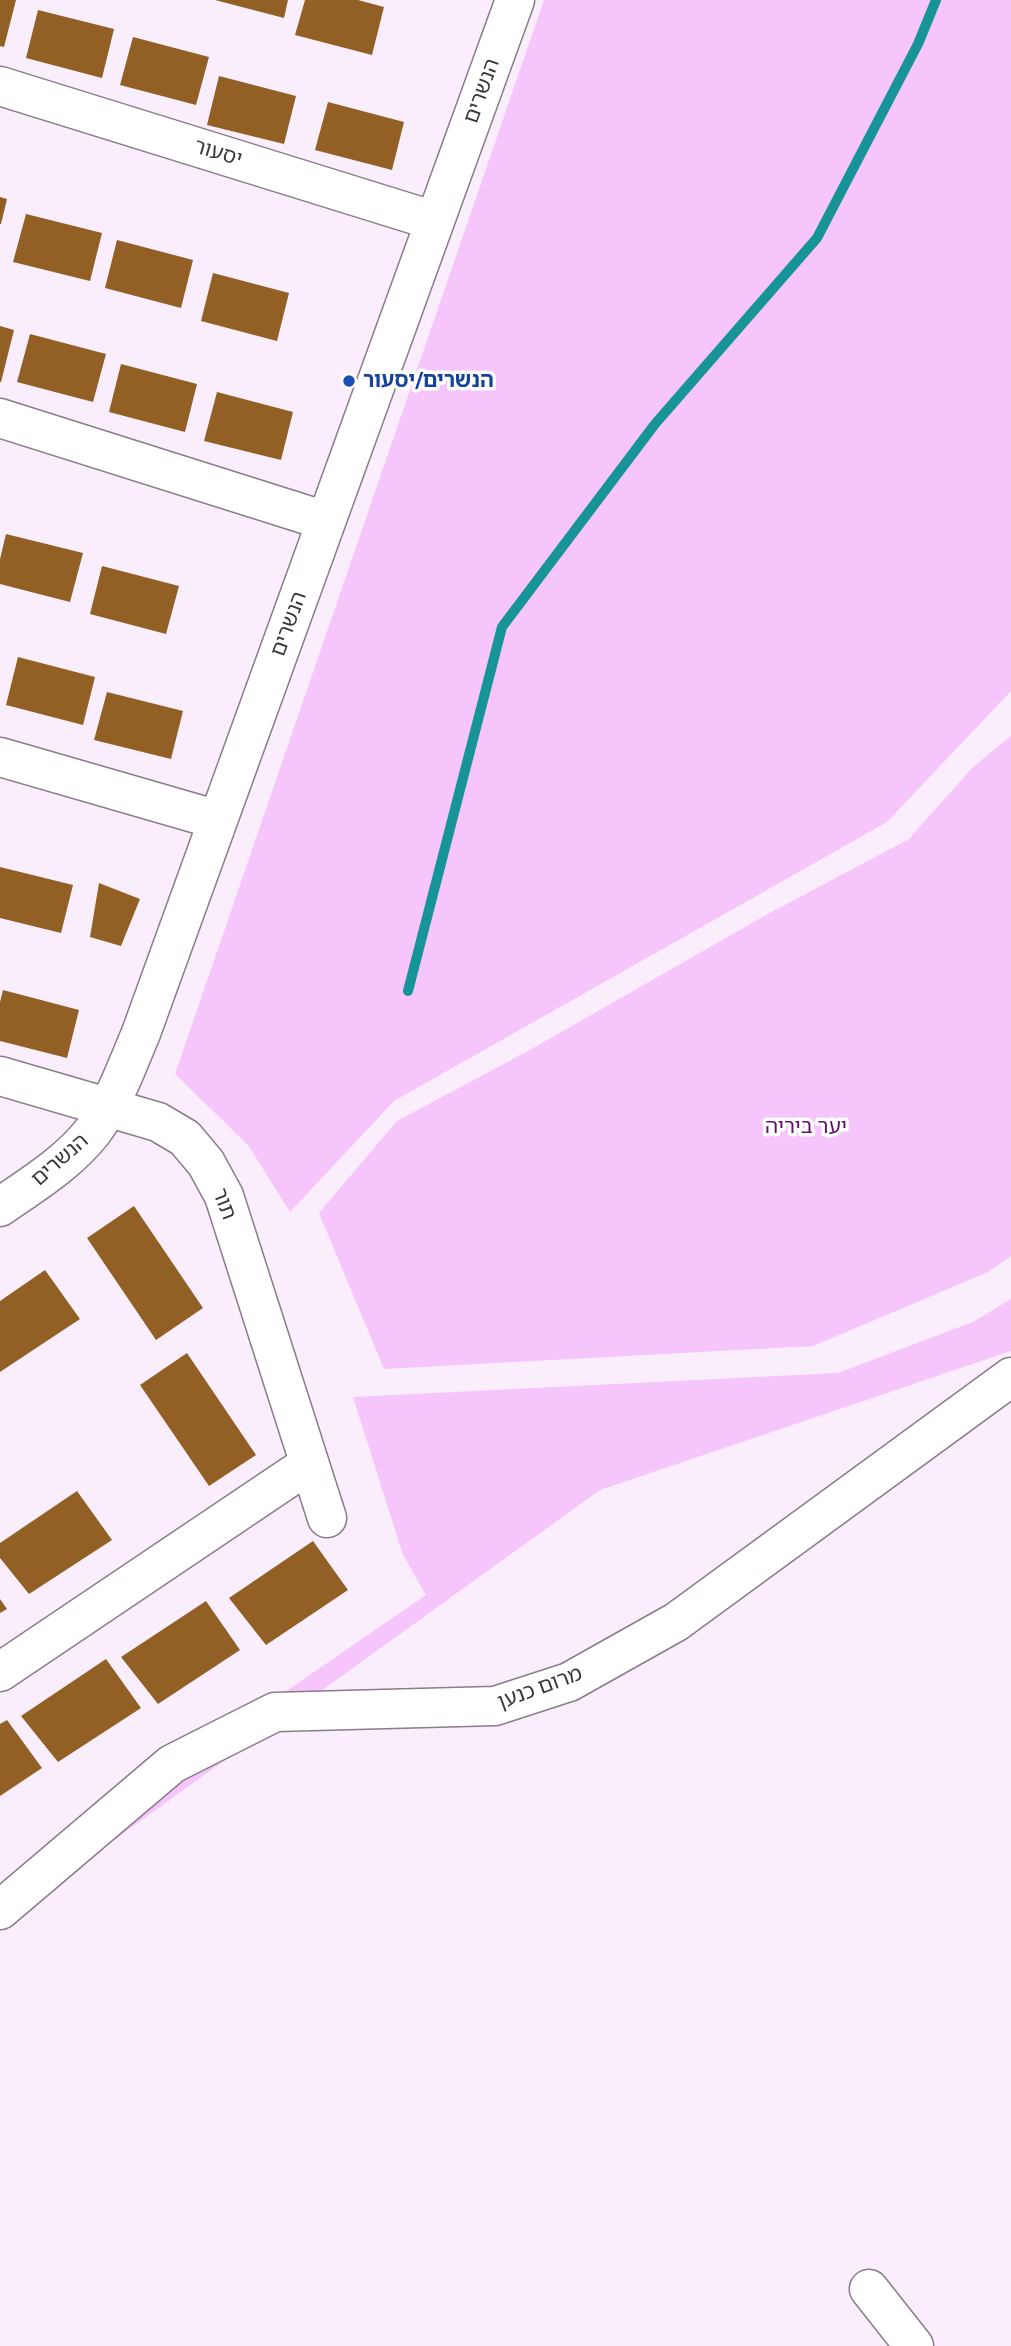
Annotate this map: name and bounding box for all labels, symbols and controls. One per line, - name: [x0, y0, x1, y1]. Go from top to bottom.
- street label: הנשרים: [459, 55, 505, 127]
- street label: יסעור: [191, 134, 245, 172]
- place label: הנשרים/יסעור: [363, 368, 494, 394]
- marker: הנשרים/יסעור: [341, 373, 357, 389]
- street label: הנשרים: [266, 588, 312, 660]
- park label: יער ביריה: [765, 1114, 847, 1140]
- street label: הנשרים: [26, 1128, 94, 1192]
- street label: תור: [207, 1185, 241, 1223]
- street label: מרום כנען: [494, 1661, 586, 1715]

